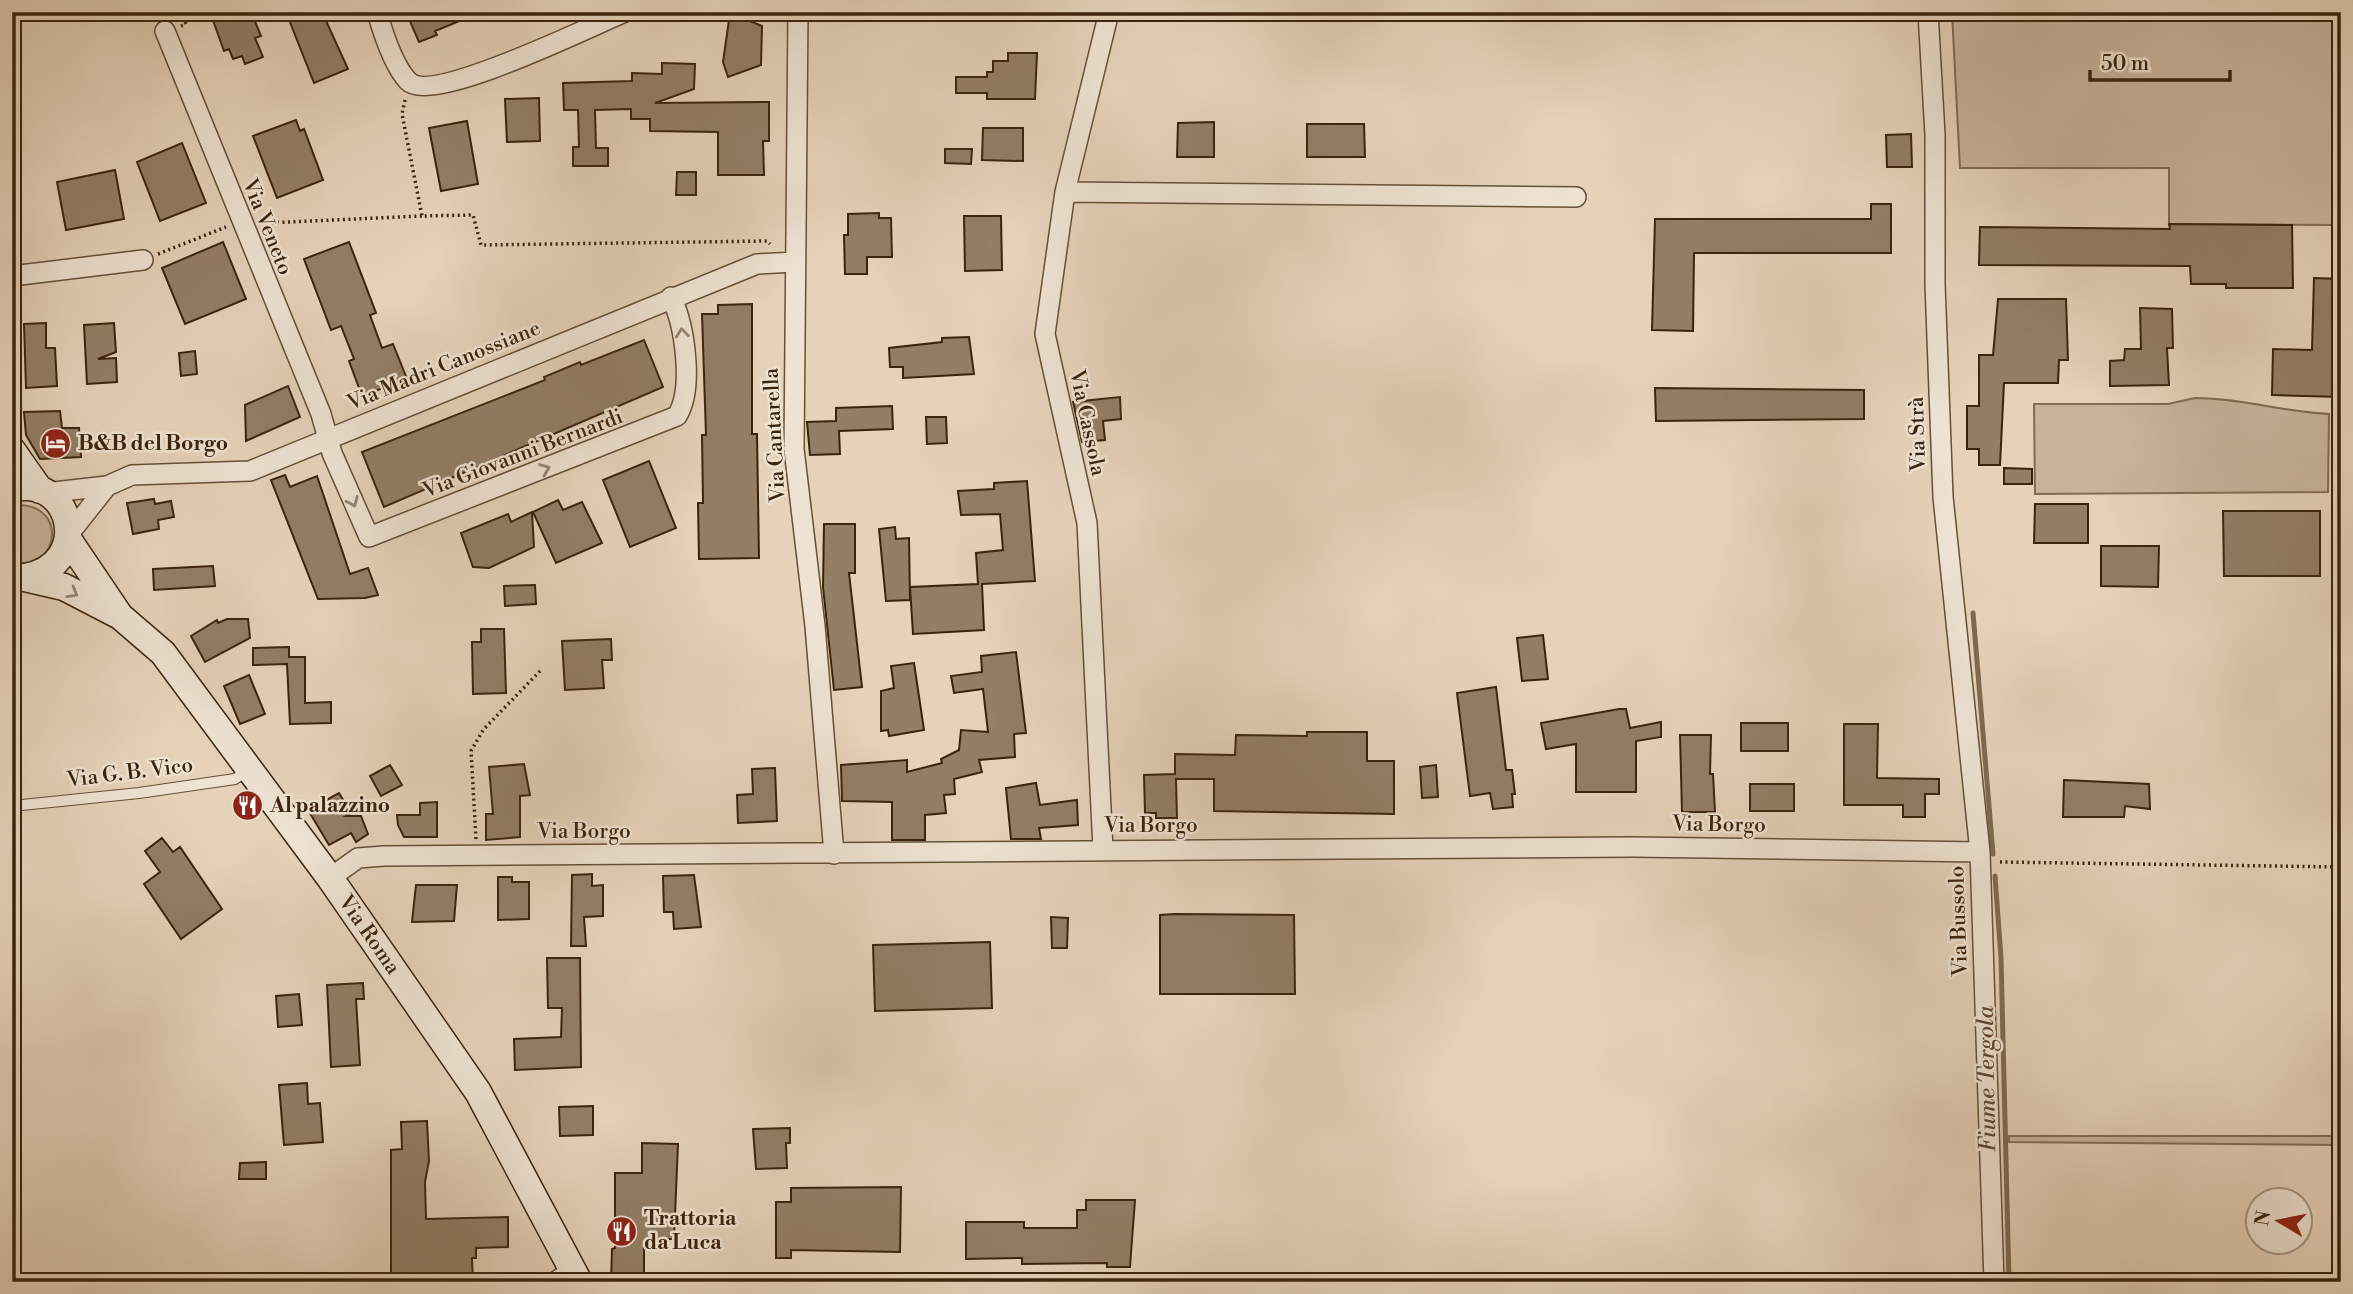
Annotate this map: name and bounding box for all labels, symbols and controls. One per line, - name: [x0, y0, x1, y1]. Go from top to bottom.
- scale bar: [2090, 38, 2230, 82]
- text: 50 m: [2101, 51, 2149, 77]
- street label: Via Veneto: [236, 174, 298, 279]
- street label: Via Madri Canossiane: [343, 315, 544, 417]
- one-way arrow: [675, 327, 690, 338]
- street label: Via Cantarella: [758, 367, 792, 504]
- street label: Via Cassola: [1063, 367, 1111, 479]
- street label: Via Strà: [1904, 396, 1932, 473]
- street label: Via Giovanni Bernardi: [418, 404, 627, 505]
- hotel icon: B&B del Borgo: [38, 427, 72, 461]
- place label: B&B del Borgo: [78, 431, 228, 457]
- one-way arrow: [539, 464, 551, 478]
- one-way arrow: [345, 495, 359, 507]
- one-way arrow: [66, 585, 79, 598]
- street label: Via G. B. Vico: [64, 752, 195, 794]
- restaurant icon: Al palazzino: [230, 789, 264, 823]
- place label: Al palazzino: [269, 793, 390, 819]
- street label: Via Borgo: [1671, 811, 1766, 839]
- street label: Via Borgo: [1103, 813, 1198, 839]
- street label: Via Borgo: [536, 819, 631, 845]
- street label: Via Bussolo: [1944, 865, 1974, 978]
- street label: Via Roma: [332, 890, 406, 980]
- water label: Fiume Tergola: [1972, 1005, 2002, 1152]
- north arrow: [2244, 1186, 2314, 1256]
- place label: Trattoria da Luca: [644, 1206, 737, 1256]
- text: N: [2250, 1209, 2276, 1228]
- restaurant icon: Trattoria da Luca: [604, 1214, 638, 1248]

